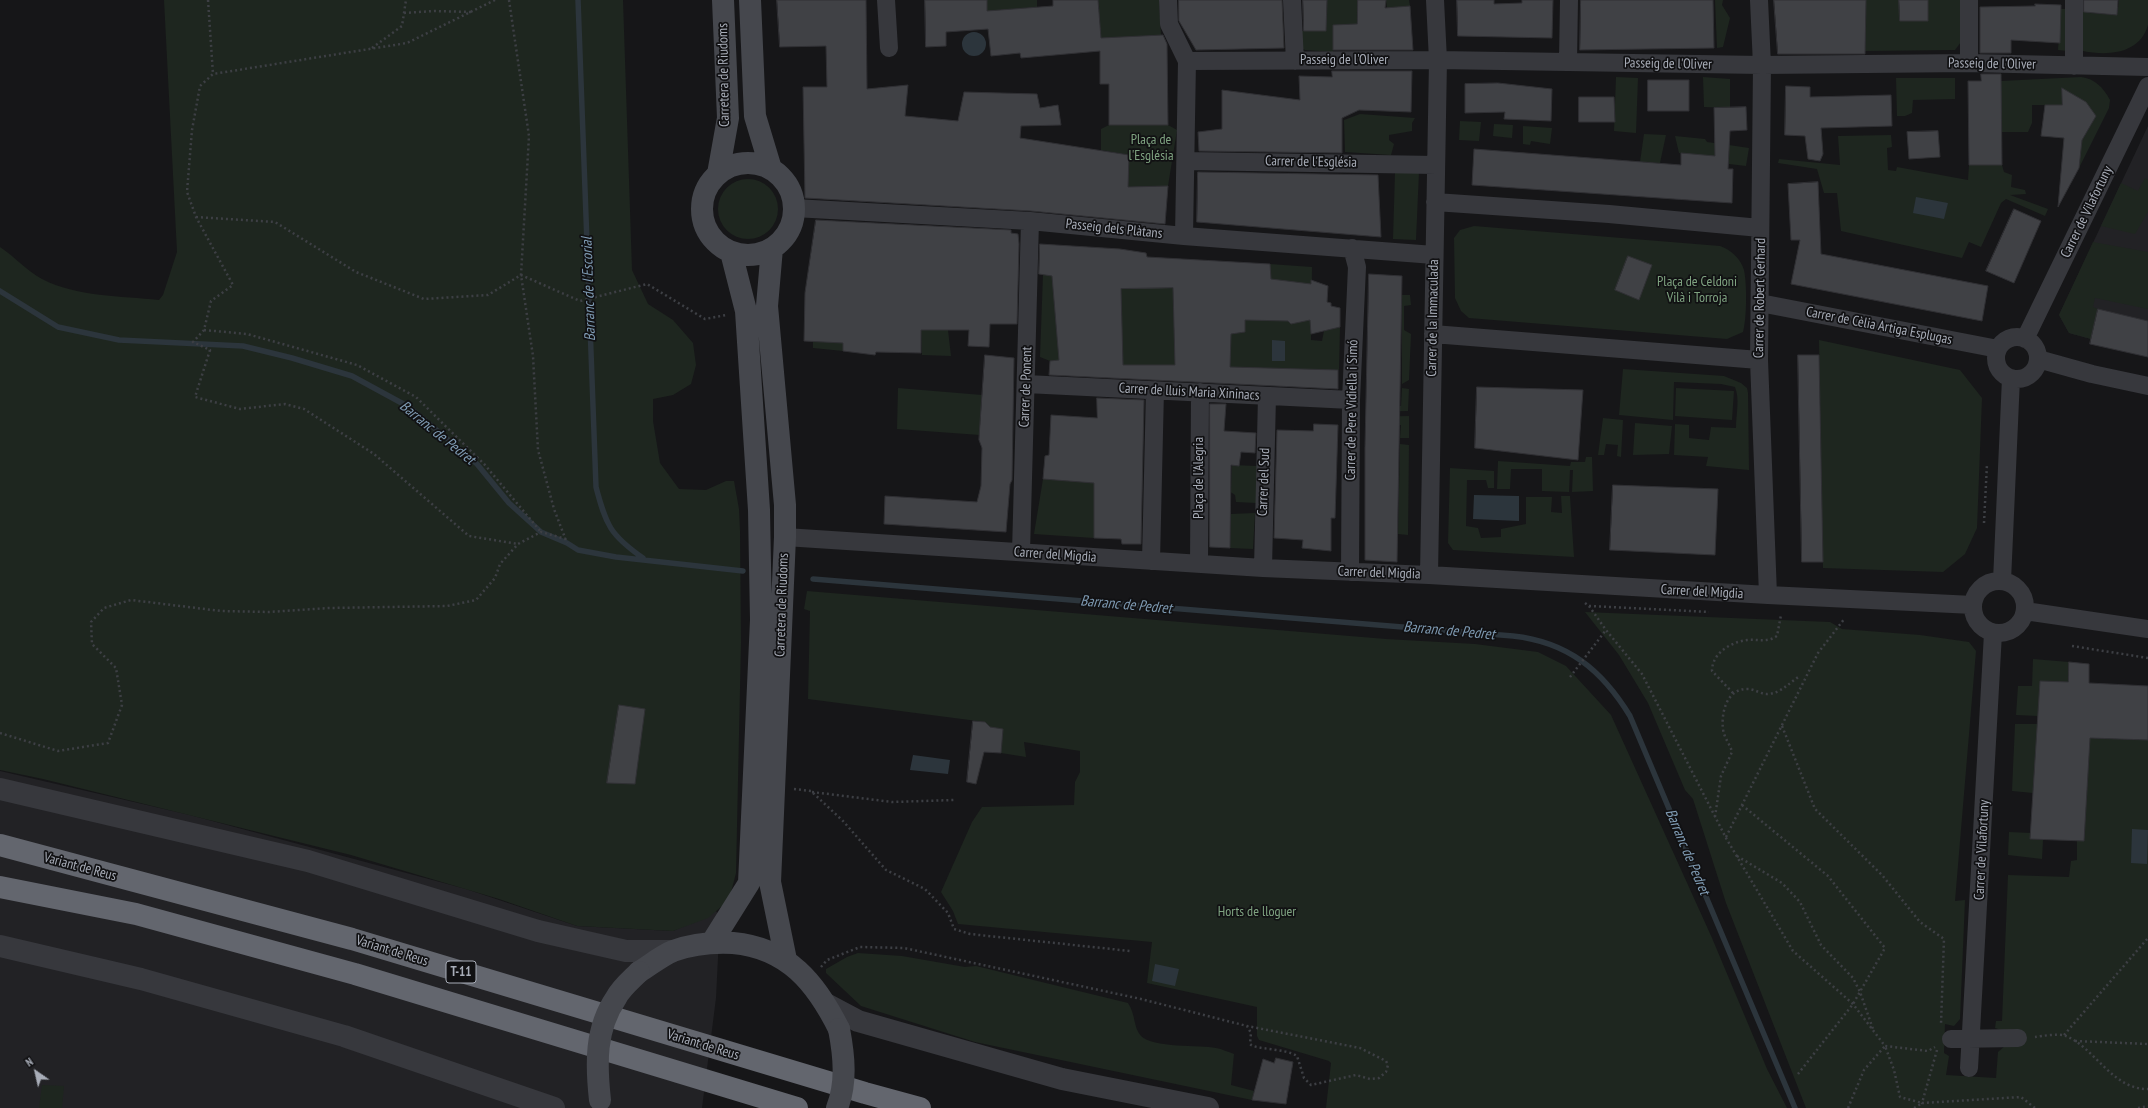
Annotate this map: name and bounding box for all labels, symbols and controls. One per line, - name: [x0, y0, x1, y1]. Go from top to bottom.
- street label: Carretera de Riudoms: [715, 23, 733, 127]
- street label: Passeig de l'Oliver: [1300, 52, 1388, 68]
- street label: Passeig de l'Oliver: [1624, 55, 1712, 73]
- street label: Passeig de l'Oliver: [1948, 55, 2036, 73]
- park label: Plaça de l'Església: [1129, 132, 1173, 164]
- street label: Carrer de l'Església: [1265, 153, 1357, 171]
- street label: Carrer de Vilafortuny: [2057, 163, 2117, 261]
- street label: Passeig dels Plàtans: [1065, 216, 1163, 242]
- water label: Barranc de l'Escorial: [578, 237, 600, 341]
- street label: Carrer de Robert Gerhard: [1751, 238, 1769, 358]
- street label: Carrer de la Immaculada: [1424, 259, 1442, 377]
- park label: Plaça de Celdoni Vilà i Torroja: [1657, 274, 1737, 306]
- street label: Carrer de Cèlia Artiga Esplugas: [1805, 304, 1953, 348]
- street label: Carrer de Pere Vidiella i Simó: [1342, 339, 1362, 481]
- street label: Carrer de Ponent: [1016, 346, 1036, 428]
- street label: Carrer de lluis Maria Xininacs: [1118, 380, 1260, 404]
- water label: Barranc de Pedret: [396, 397, 478, 469]
- street label: Plaça de l'Alegria: [1191, 437, 1207, 519]
- street label: Carrer del Sud: [1254, 448, 1274, 516]
- street label: Carrer del Migdia: [1013, 544, 1097, 566]
- street label: Carretera de Riudoms: [772, 553, 792, 657]
- street label: Carrer del Migdia: [1337, 563, 1421, 583]
- street label: Carrer del Migdia: [1660, 581, 1744, 603]
- water label: Barranc de Pedret: [1080, 592, 1172, 618]
- water label: Barranc de Pedret: [1403, 618, 1495, 644]
- street label: Carrer de Vilafortuny: [1971, 799, 1993, 901]
- water label: Barranc de Pedret: [1661, 806, 1713, 898]
- street label: Variant de Reus: [42, 849, 118, 885]
- park label: Horts de lloguer: [1218, 904, 1296, 920]
- street label: Variant de Reus: [354, 932, 430, 970]
- road number: T-11: [446, 961, 476, 983]
- street label: Variant de Reus: [665, 1026, 741, 1064]
- north arrow: [16, 1052, 56, 1092]
- text: N: [23, 1055, 36, 1070]

